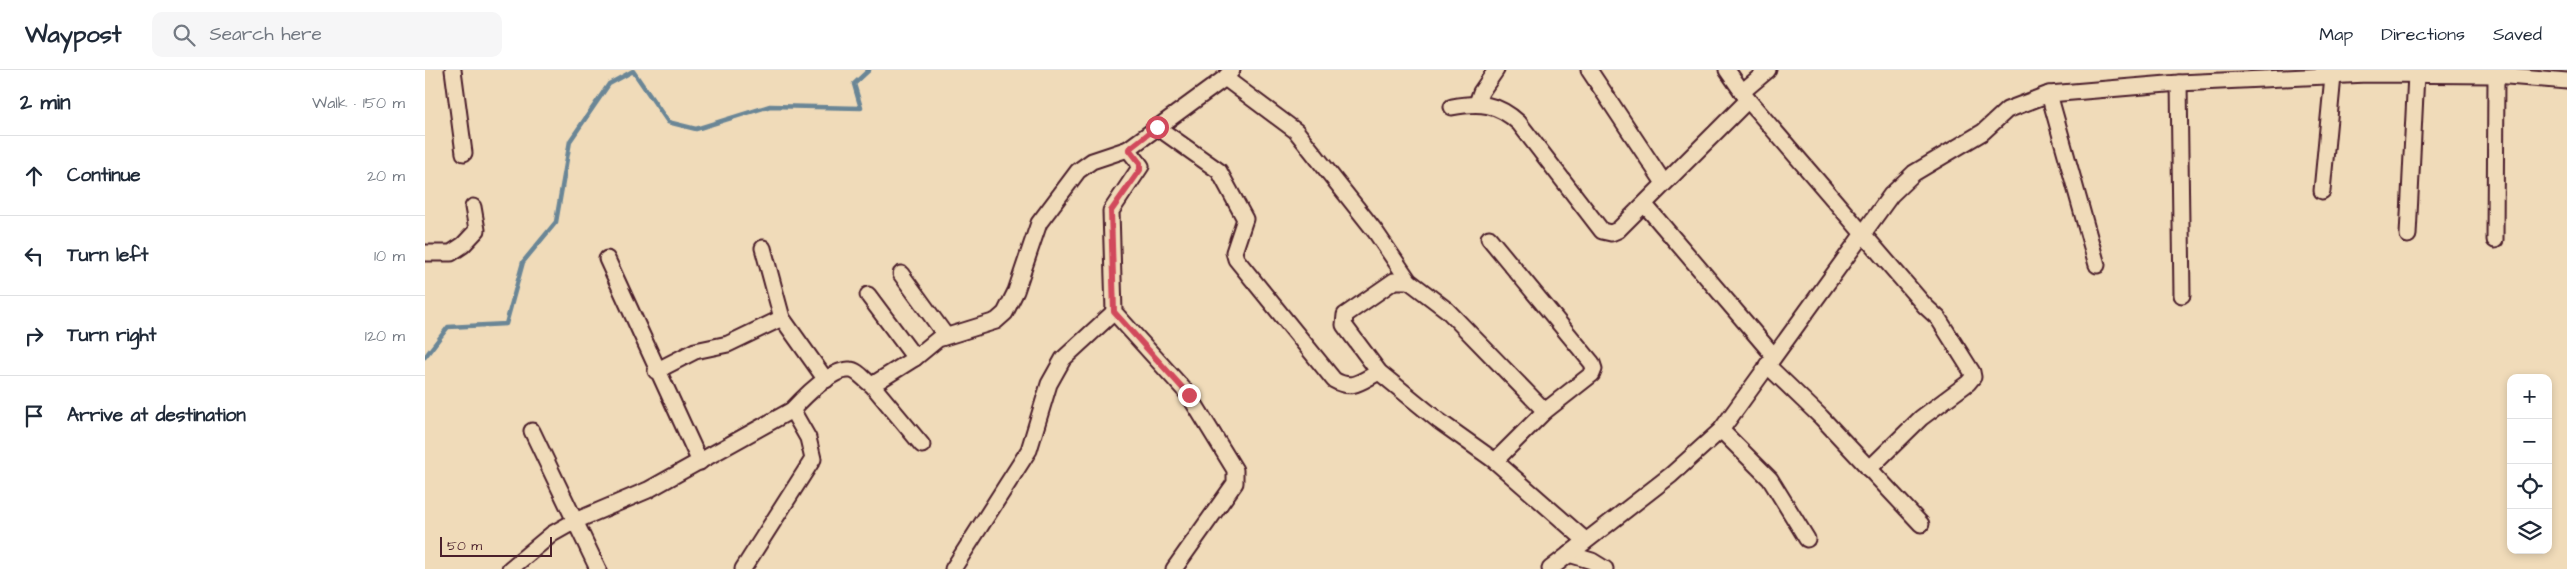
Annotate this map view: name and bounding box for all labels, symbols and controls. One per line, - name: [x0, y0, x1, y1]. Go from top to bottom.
- search box: [152, 12, 502, 57]
- text: Waypost: [25, 18, 122, 52]
- icon: search: [170, 21, 198, 49]
- text: Search here: [210, 21, 322, 48]
- text: Map: [2319, 22, 2353, 47]
- text: Directions: [2381, 22, 2465, 47]
- text: Saved: [2493, 22, 2542, 47]
- text: 2 min: [20, 88, 70, 117]
- text: Walk · 150 m: [312, 92, 405, 114]
- route start: [1146, 116, 1169, 139]
- icon: ahead: [20, 162, 48, 190]
- text: Continue: [67, 162, 141, 189]
- text: 20 m: [367, 165, 405, 187]
- icon: left: [20, 242, 48, 270]
- text: Turn left: [67, 242, 148, 269]
- text: 10 m: [374, 245, 405, 267]
- icon: right: [20, 322, 48, 350]
- text: Turn right: [67, 322, 156, 349]
- text: 120 m: [365, 325, 405, 347]
- map controls: [2507, 374, 2552, 554]
- button: +: [2507, 374, 2552, 419]
- route end: [1178, 384, 1201, 407]
- icon: arrive: [20, 402, 48, 430]
- text: Arrive at destination: [67, 402, 246, 429]
- button: −: [2507, 419, 2552, 464]
- button: locate: [2507, 464, 2552, 509]
- button: layers: [2507, 509, 2552, 554]
- scale bar: [440, 534, 553, 557]
- text: 50 m: [447, 536, 482, 556]

